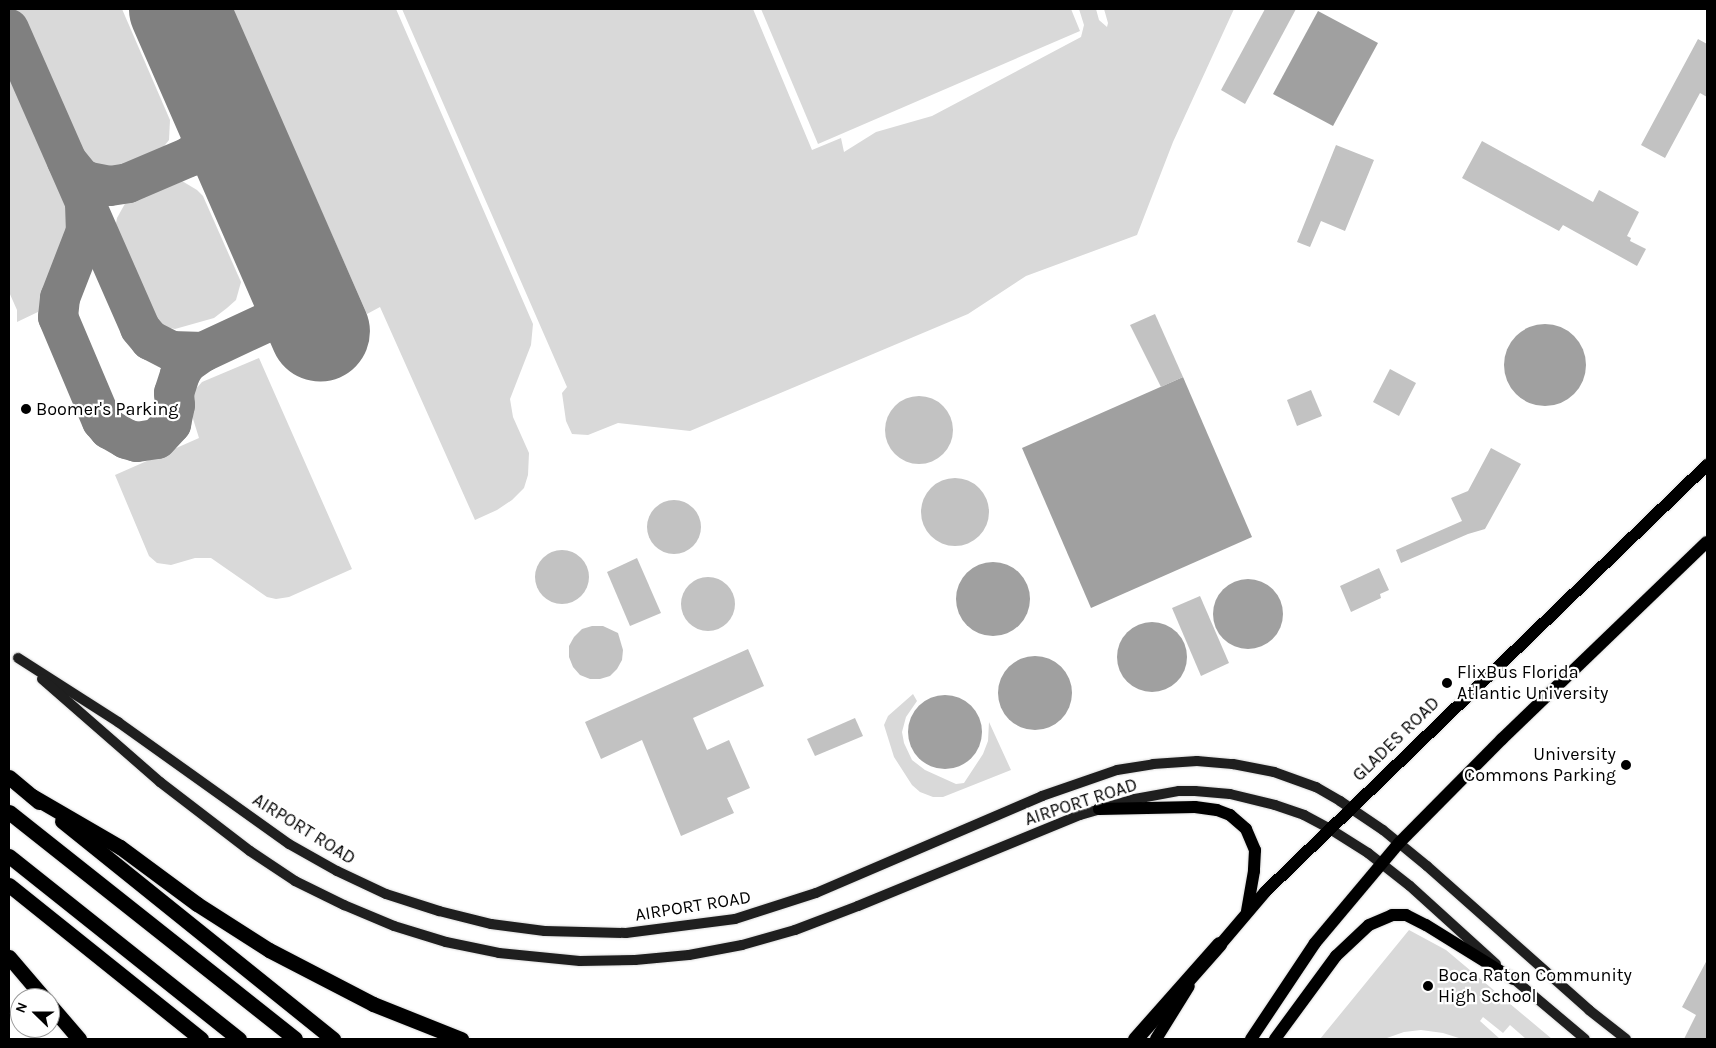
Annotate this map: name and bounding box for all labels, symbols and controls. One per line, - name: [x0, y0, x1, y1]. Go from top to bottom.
- place label: Boomer's Parking: [36, 398, 179, 420]
- marker: Boomer's Parking: [20, 403, 32, 415]
- place label: FlixBus Florida Atlantic University: [1457, 662, 1608, 704]
- marker: FlixBus Florida Atlantic University: [1441, 677, 1453, 689]
- street label: GLADES ROAD: [1348, 692, 1444, 786]
- place label: University Commons Parking: [1464, 744, 1616, 786]
- marker: University Commons Parking: [1620, 759, 1632, 771]
- street label: AIRPORT ROAD: [1022, 774, 1140, 830]
- street label: AIRPORT ROAD: [249, 789, 359, 869]
- street label: AIRPORT ROAD: [633, 886, 753, 926]
- place label: Boca Raton Community High School: [1438, 965, 1632, 1008]
- marker: Boca Raton Community High School: [1422, 980, 1434, 992]
- north arrow: [10, 988, 60, 1038]
- text: N: [12, 1000, 31, 1015]

